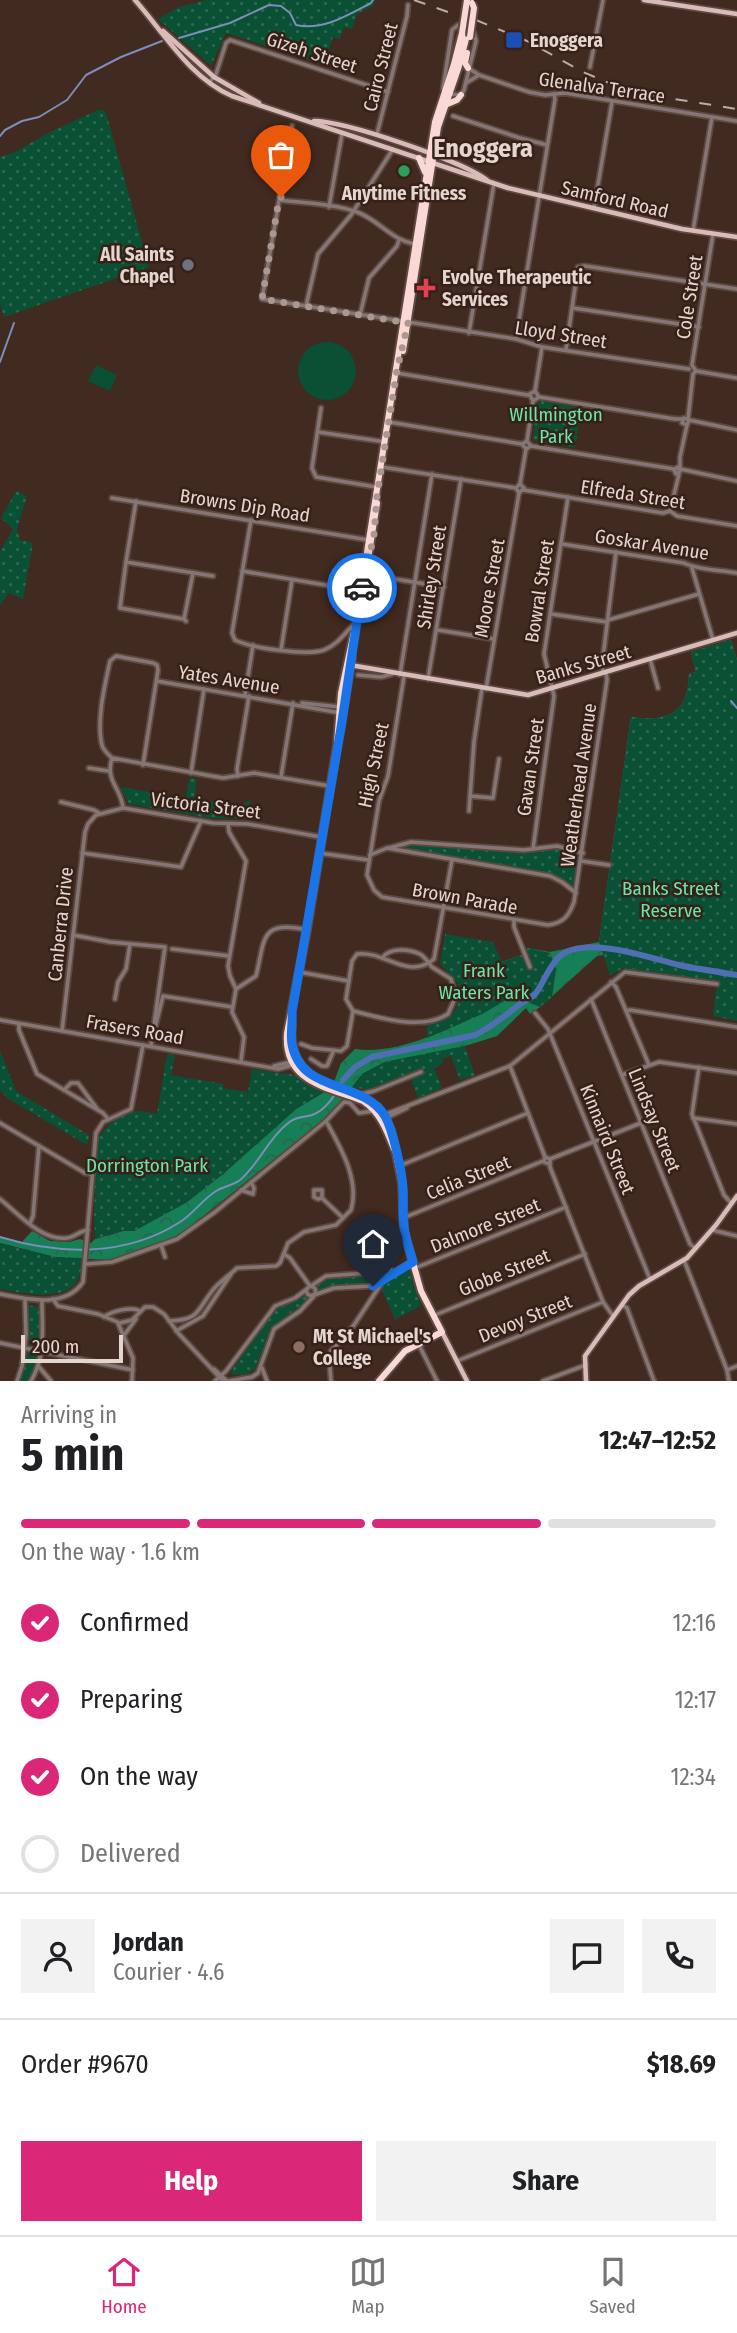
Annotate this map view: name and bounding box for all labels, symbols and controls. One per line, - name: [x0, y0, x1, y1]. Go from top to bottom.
- street label: Cairo Street: [358, 20, 403, 114]
- street label: Gizeh Street: [264, 27, 361, 78]
- place label: Enoggera: [530, 29, 603, 52]
- marker: Enoggera: [504, 30, 524, 50]
- street label: Glenalva Terrace: [537, 67, 667, 108]
- pin: [251, 125, 311, 197]
- district label: Enoggera: [433, 133, 533, 164]
- icon: bag: [262, 136, 300, 174]
- marker: Anytime Fitness: [396, 163, 412, 179]
- street label: Samford Road: [559, 176, 671, 223]
- place label: Anytime Fitness: [341, 182, 467, 205]
- place label: All Saints Chapel: [99, 243, 175, 288]
- street label: Cole Street: [672, 253, 708, 341]
- marker: All Saints Chapel: [180, 257, 196, 273]
- place label: Evolve Therapeutic Services: [442, 266, 592, 311]
- marker: Evolve Therapeutic Services: [416, 278, 436, 298]
- street label: Lloyd Street: [513, 316, 609, 353]
- park label: Willmington Park: [509, 403, 603, 448]
- street label: Elfreda Street: [579, 475, 688, 514]
- street label: Browns Dip Road: [178, 484, 312, 527]
- street label: Shirley Street: [412, 523, 451, 631]
- street label: Goskar Avenue: [593, 524, 711, 565]
- street label: Moore Street: [469, 536, 510, 639]
- street label: Bowral Street: [520, 537, 559, 644]
- courier: [327, 553, 397, 623]
- icon: car: [343, 569, 381, 607]
- street label: Banks Street: [533, 640, 634, 689]
- street label: Yates Avenue: [177, 660, 281, 699]
- street label: Weatherhead Avenue: [556, 702, 601, 868]
- street label: Gavan Street: [512, 716, 549, 818]
- street label: High Street: [353, 720, 394, 810]
- street label: Victoria Street: [150, 787, 263, 824]
- street label: Canberra Drive: [43, 866, 78, 982]
- park label: Banks Street Reserve: [622, 877, 721, 922]
- street label: Brown Parade: [410, 878, 519, 919]
- park label: Frank Waters Park: [439, 959, 530, 1004]
- street label: Frasers Road: [84, 1010, 186, 1049]
- street label: Lindsay Street: [623, 1065, 686, 1176]
- street label: Kinnaird Street: [575, 1081, 640, 1198]
- street label: Celia Street: [423, 1150, 514, 1205]
- park label: Dorrington Park: [86, 1154, 208, 1177]
- street label: Dalmore Street: [427, 1193, 544, 1258]
- pin: [343, 1214, 403, 1286]
- icon: home: [354, 1225, 392, 1263]
- street label: Globe Street: [455, 1243, 554, 1301]
- street label: Devoy Street: [475, 1289, 576, 1348]
- place label: Mt St Michael's College: [313, 1325, 432, 1370]
- scale bar: [21, 1332, 122, 1364]
- text: 200 m: [32, 1335, 79, 1358]
- marker: Mt St Michael's College: [291, 1339, 307, 1355]
- text: Arriving in: [21, 1401, 117, 1429]
- text: 12:47–12:52: [599, 1425, 716, 1456]
- text: 5 min: [21, 1427, 124, 1482]
- text: On the way · 1.6 km: [21, 1538, 200, 1566]
- icon: check: [21, 1604, 59, 1642]
- text: Confirmed: [80, 1607, 190, 1638]
- text: 12:16: [673, 1609, 716, 1637]
- icon: check: [21, 1681, 59, 1719]
- text: Preparing: [80, 1684, 182, 1715]
- text: 12:17: [675, 1686, 716, 1714]
- icon: check: [21, 1758, 59, 1796]
- text: On the way: [80, 1761, 198, 1792]
- text: 12:34: [670, 1763, 716, 1791]
- text: Delivered: [80, 1838, 181, 1869]
- button: person: [21, 1919, 95, 1993]
- button: chat: [550, 1919, 624, 1993]
- button: phone: [642, 1919, 716, 1993]
- text: Jordan: [113, 1927, 184, 1958]
- text: Courier · 4.6: [113, 1958, 224, 1986]
- text: Order #9670: [21, 2049, 149, 2080]
- text: $18.69: [647, 2049, 716, 2080]
- button: Help: [21, 2141, 362, 2221]
- button: Share: [376, 2141, 716, 2221]
- tab: Home: [101, 2253, 147, 2318]
- tab: Map: [349, 2253, 387, 2318]
- tab: Saved: [589, 2253, 636, 2318]

